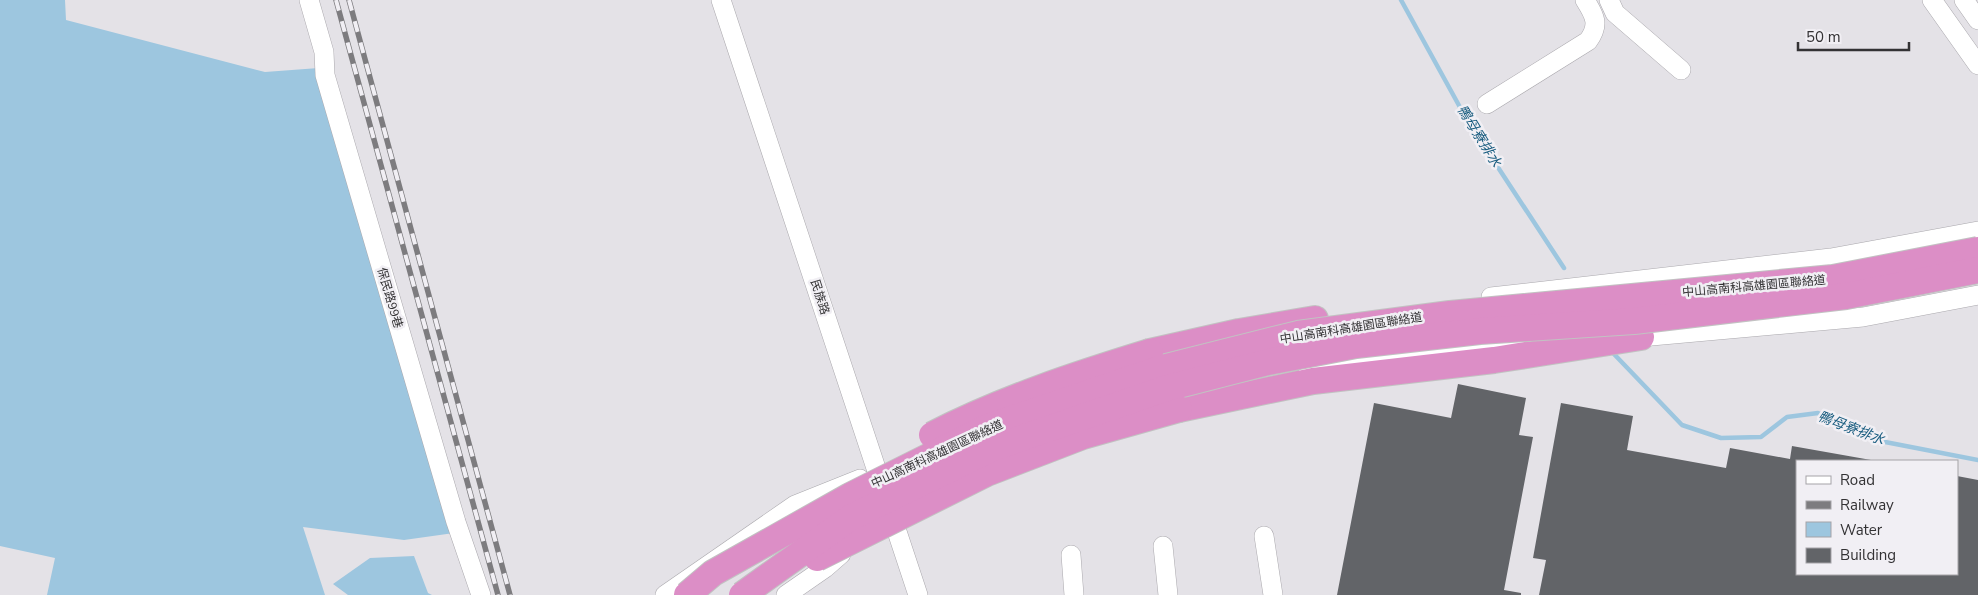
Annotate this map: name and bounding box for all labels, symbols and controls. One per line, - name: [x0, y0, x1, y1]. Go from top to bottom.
- scale bar: [1798, 20, 1909, 52]
- text: 50 m: [1806, 27, 1841, 47]
- water label: 鴨母寮排水: [1452, 101, 1506, 172]
- street label: 保民路99巷: [374, 266, 406, 330]
- street label: 中山高南科高雄園區聯絡道: [1682, 272, 1826, 300]
- street label: 民族路: [807, 277, 833, 317]
- street label: 中山高南科高雄園區聯絡道: [1279, 309, 1423, 347]
- water label: 鴨母寮排水: [1815, 407, 1888, 450]
- street label: 中山高南科高雄園區聯絡道: [868, 416, 1006, 492]
- legend: [1796, 460, 1958, 575]
- text: Road: [1840, 470, 1875, 490]
- text: Railway: [1840, 495, 1894, 515]
- text: Water: [1840, 520, 1883, 540]
- text: Building: [1840, 545, 1896, 565]

